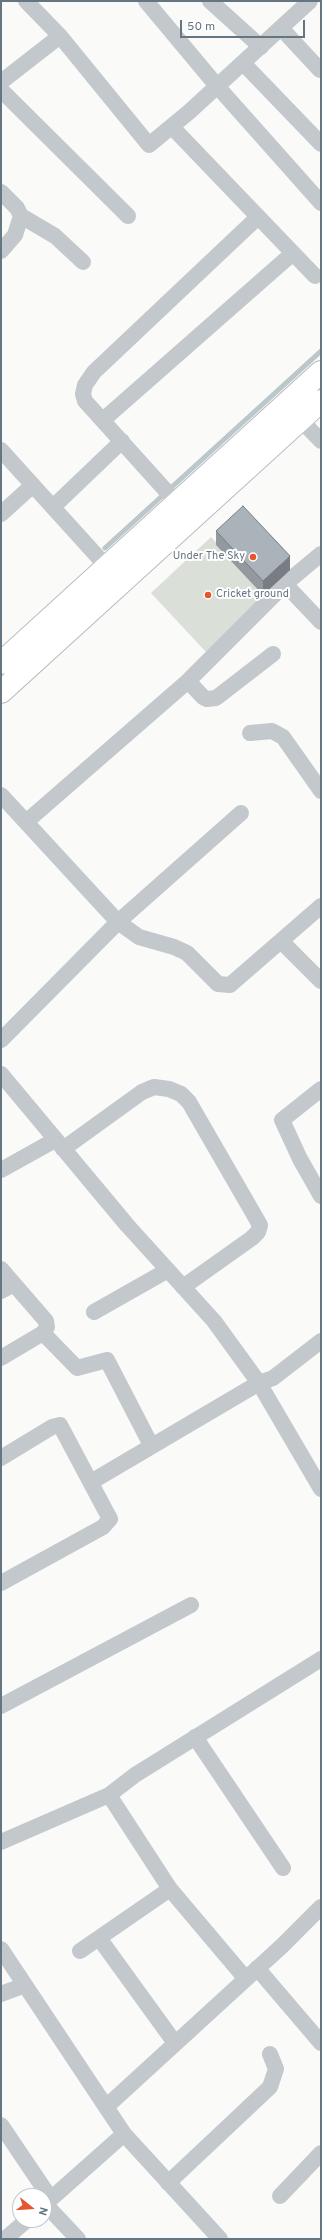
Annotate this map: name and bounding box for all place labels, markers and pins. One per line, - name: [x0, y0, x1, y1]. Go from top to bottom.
- place label: Under The Sky: [173, 550, 245, 564]
- marker: Under The Sky: [248, 552, 258, 562]
- place label: Cricket ground: [216, 588, 289, 602]
- marker: Cricket ground: [203, 590, 213, 600]

